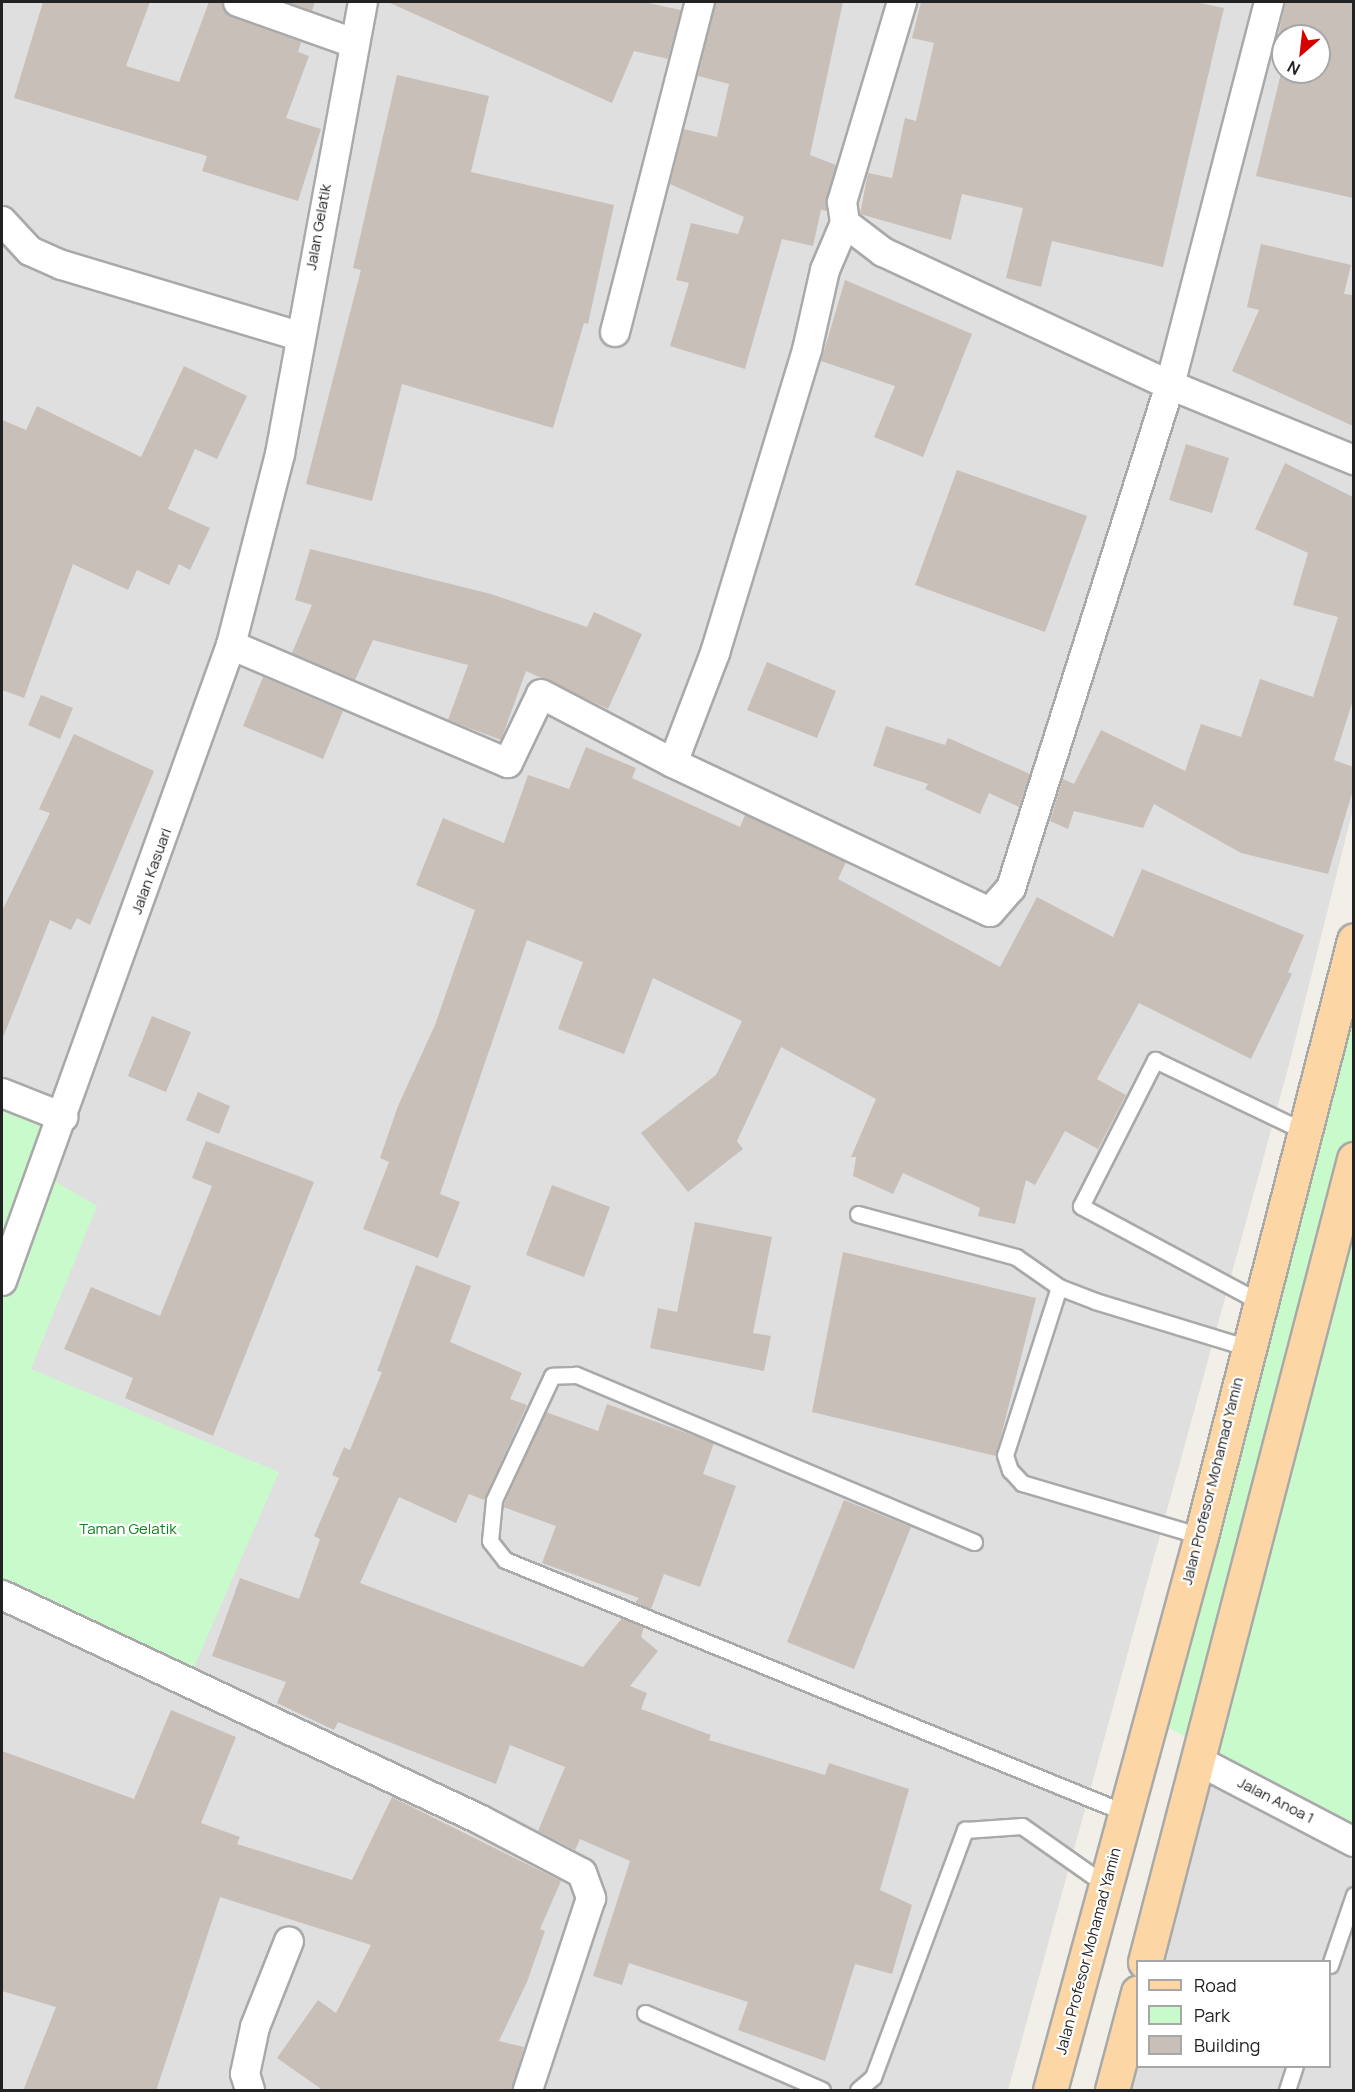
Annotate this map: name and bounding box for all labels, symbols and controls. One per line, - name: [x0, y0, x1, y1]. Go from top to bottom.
- north arrow: [1271, 24, 1331, 84]
- text: N: [1283, 56, 1304, 81]
- street label: Jalan Gelatik: [302, 183, 334, 271]
- street label: Jalan Kasuari: [127, 825, 175, 917]
- street label: Jalan Profesor Mohamad Yamin: [1177, 1375, 1247, 1587]
- park label: Taman Gelatik: [79, 1520, 177, 1538]
- street label: Jalan Anoa 1: [1235, 1773, 1317, 1827]
- street label: Jalan Profesor Mohamad Yamin: [1052, 1846, 1124, 2056]
- legend: [1136, 1960, 1331, 2068]
- text: Road: [1194, 1973, 1237, 1997]
- text: Park: [1194, 2003, 1230, 2027]
- text: Building: [1194, 2033, 1260, 2057]

